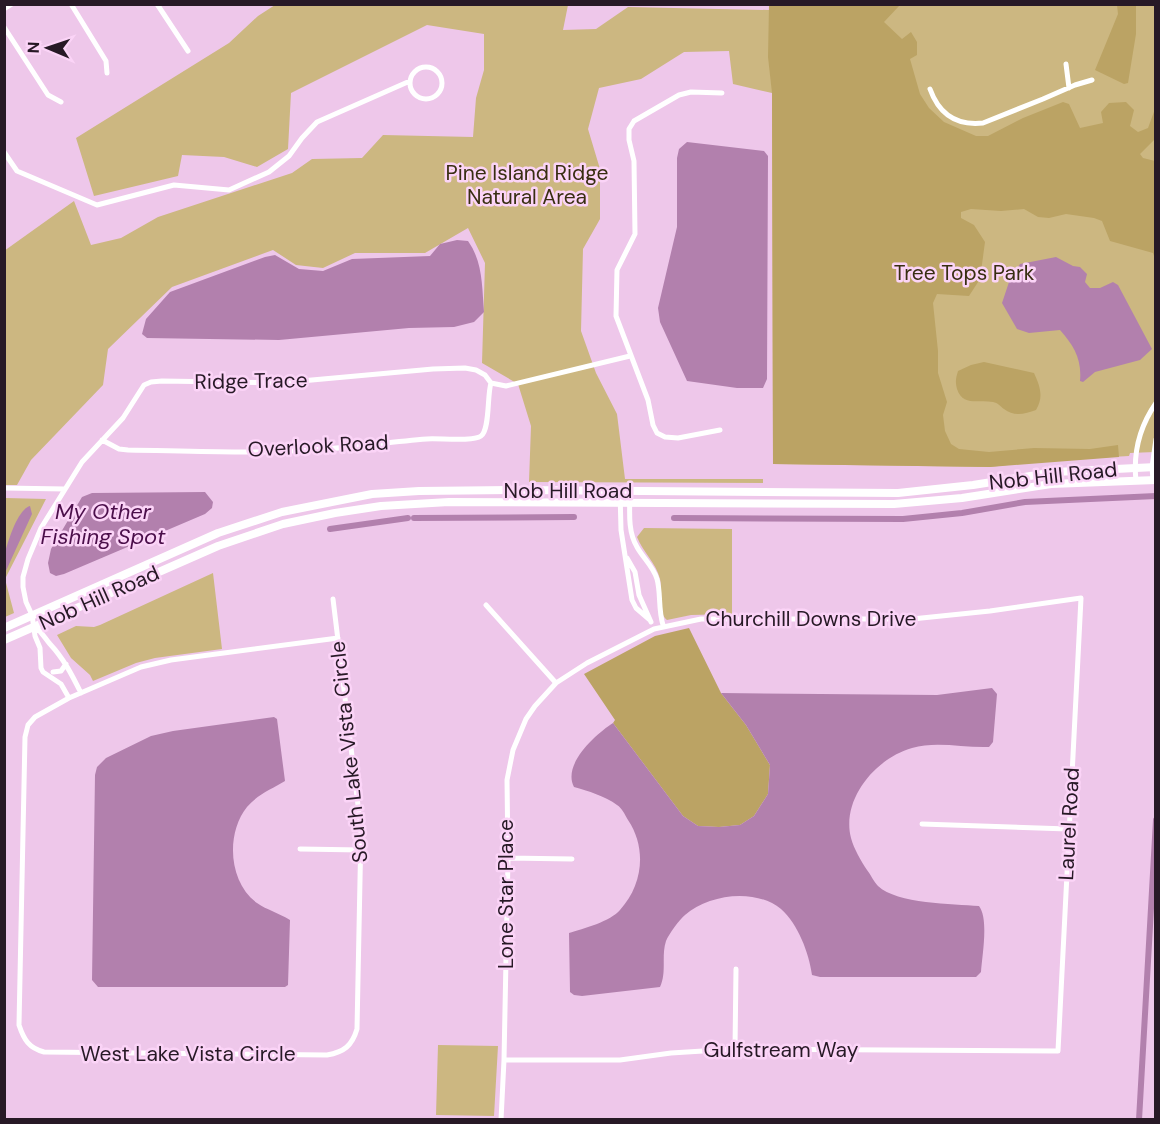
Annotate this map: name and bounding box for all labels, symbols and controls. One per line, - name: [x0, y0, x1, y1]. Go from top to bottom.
- north arrow: [18, 18, 78, 78]
- text: N: [23, 41, 44, 54]
- park label: Pine Island Ridge Natural Area: [445, 159, 609, 211]
- park label: Tree Tops Park: [894, 259, 1035, 287]
- street label: Ridge Trace: [194, 366, 308, 396]
- street label: Overlook Road: [247, 428, 389, 464]
- street label: Nob Hill Road: [987, 455, 1119, 497]
- street label: Nob Hill Road: [504, 477, 632, 505]
- water label: My Other Fishing Spot: [41, 497, 166, 551]
- street label: Nob Hill Road: [34, 559, 164, 637]
- street label: Churchill Downs Drive: [705, 605, 917, 633]
- street label: South Lake Vista Circle: [323, 640, 375, 864]
- street label: Laurel Road: [1052, 767, 1086, 881]
- street label: Lone Star Place: [492, 819, 520, 969]
- street label: Gulfstream Way: [704, 1036, 859, 1064]
- street label: West Lake Vista Circle: [80, 1040, 296, 1068]

